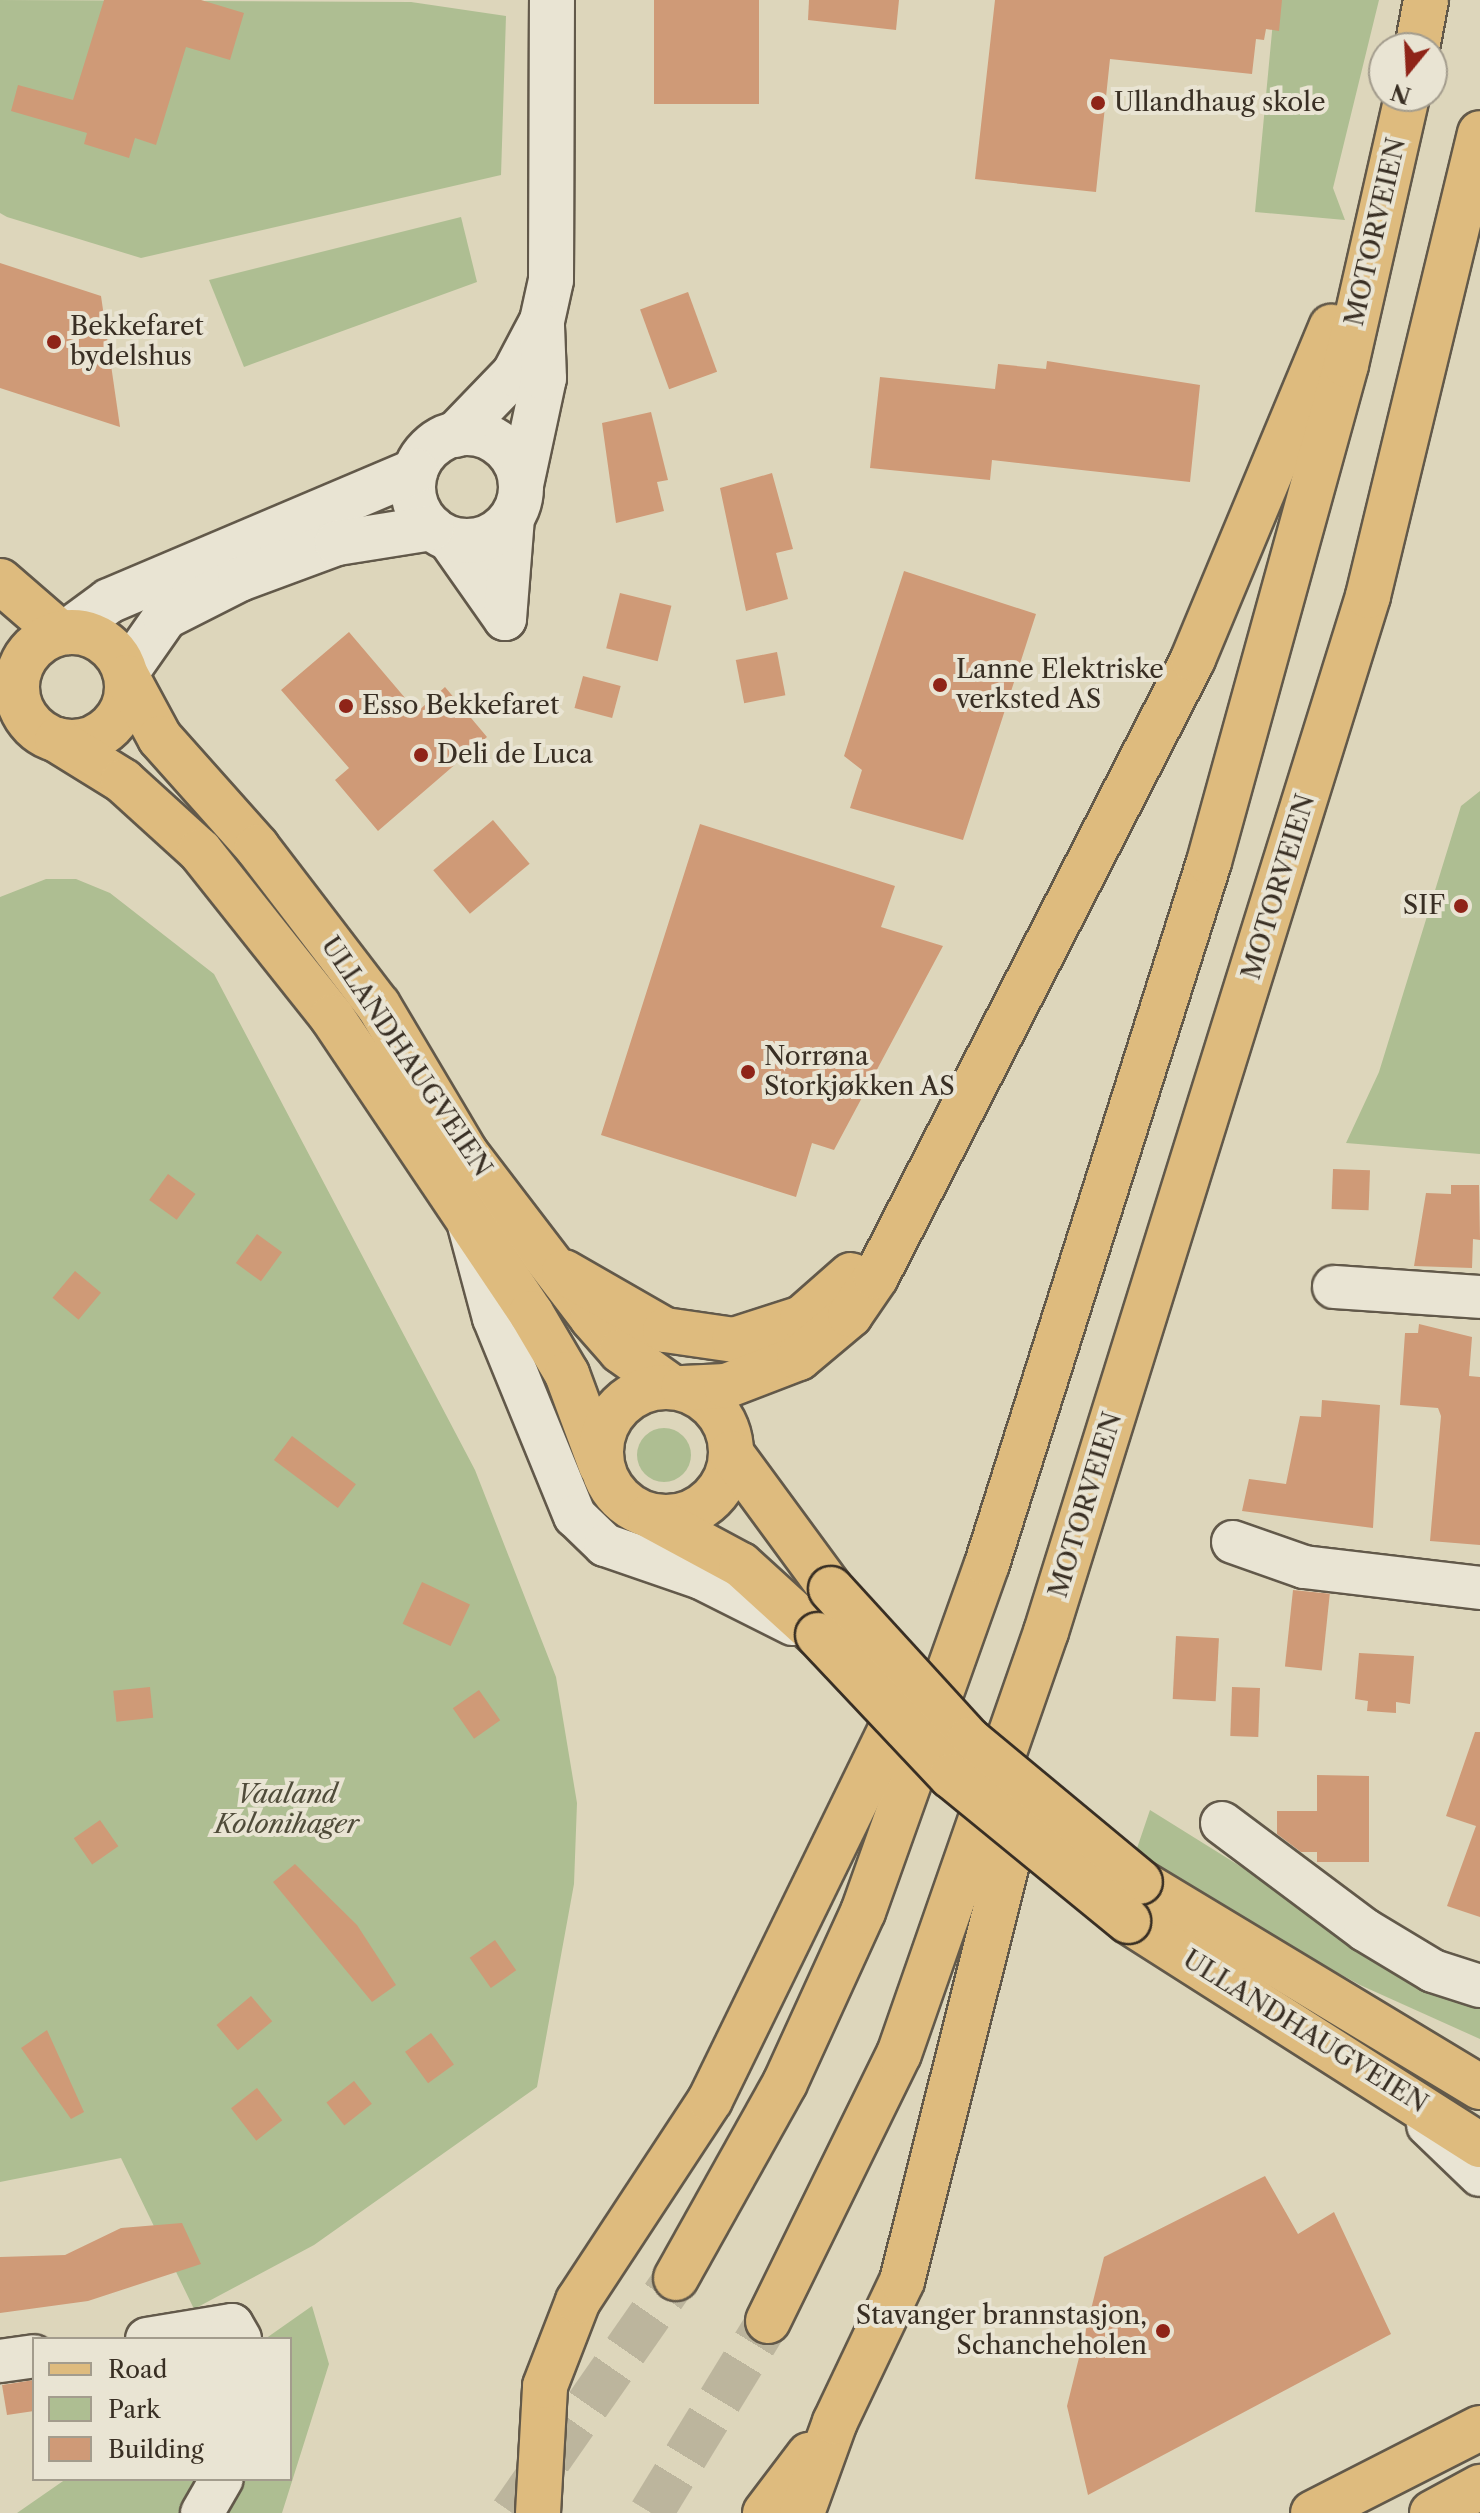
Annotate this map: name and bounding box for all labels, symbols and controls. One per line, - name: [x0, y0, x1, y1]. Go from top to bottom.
- north arrow: [1368, 32, 1448, 112]
- text: N: [1388, 78, 1414, 109]
- place label: Ullandhaug skole: [1114, 87, 1326, 119]
- marker: Ullandhaug skole: [1089, 94, 1107, 112]
- street label: MOTORVEIEN: [1339, 135, 1413, 329]
- place label: Bekkefaret bydelshus: [70, 311, 204, 372]
- marker: Bekkefaret bydelshus: [45, 333, 63, 351]
- place label: Lanne Elektriske verksted AS: [956, 654, 1164, 716]
- marker: Lanne Elektriske verksted AS: [931, 676, 949, 694]
- place label: Esso Bekkefaret: [362, 690, 559, 722]
- marker: Esso Bekkefaret: [337, 697, 355, 715]
- place label: Deli de Luca: [437, 739, 593, 771]
- marker: Deli de Luca: [412, 746, 430, 764]
- street label: MOTORVEIEN: [1236, 791, 1322, 983]
- place label: SIF: [1403, 890, 1445, 922]
- marker: SIF: [1452, 897, 1470, 915]
- street label: ULLANDHAUGVEIEN: [314, 931, 498, 1183]
- place label: Norrøna Storkjøkken AS: [764, 1041, 956, 1102]
- marker: Norrøna Storkjøkken AS: [739, 1063, 757, 1081]
- street label: MOTORVEIEN: [1043, 1409, 1129, 1601]
- park label: Vaaland Kolonihager: [215, 1779, 359, 1840]
- street label: ULLANDHAUGVEIEN: [1177, 1944, 1433, 2120]
- place label: Stavanger brannstasjon, Schancheholen: [855, 2300, 1147, 2362]
- marker: Stavanger brannstasjon, Schancheholen: [1154, 2322, 1172, 2340]
- legend: [32, 2337, 292, 2481]
- text: Road: [108, 2355, 167, 2384]
- text: Park: [108, 2395, 160, 2424]
- text: Building: [108, 2435, 204, 2464]

